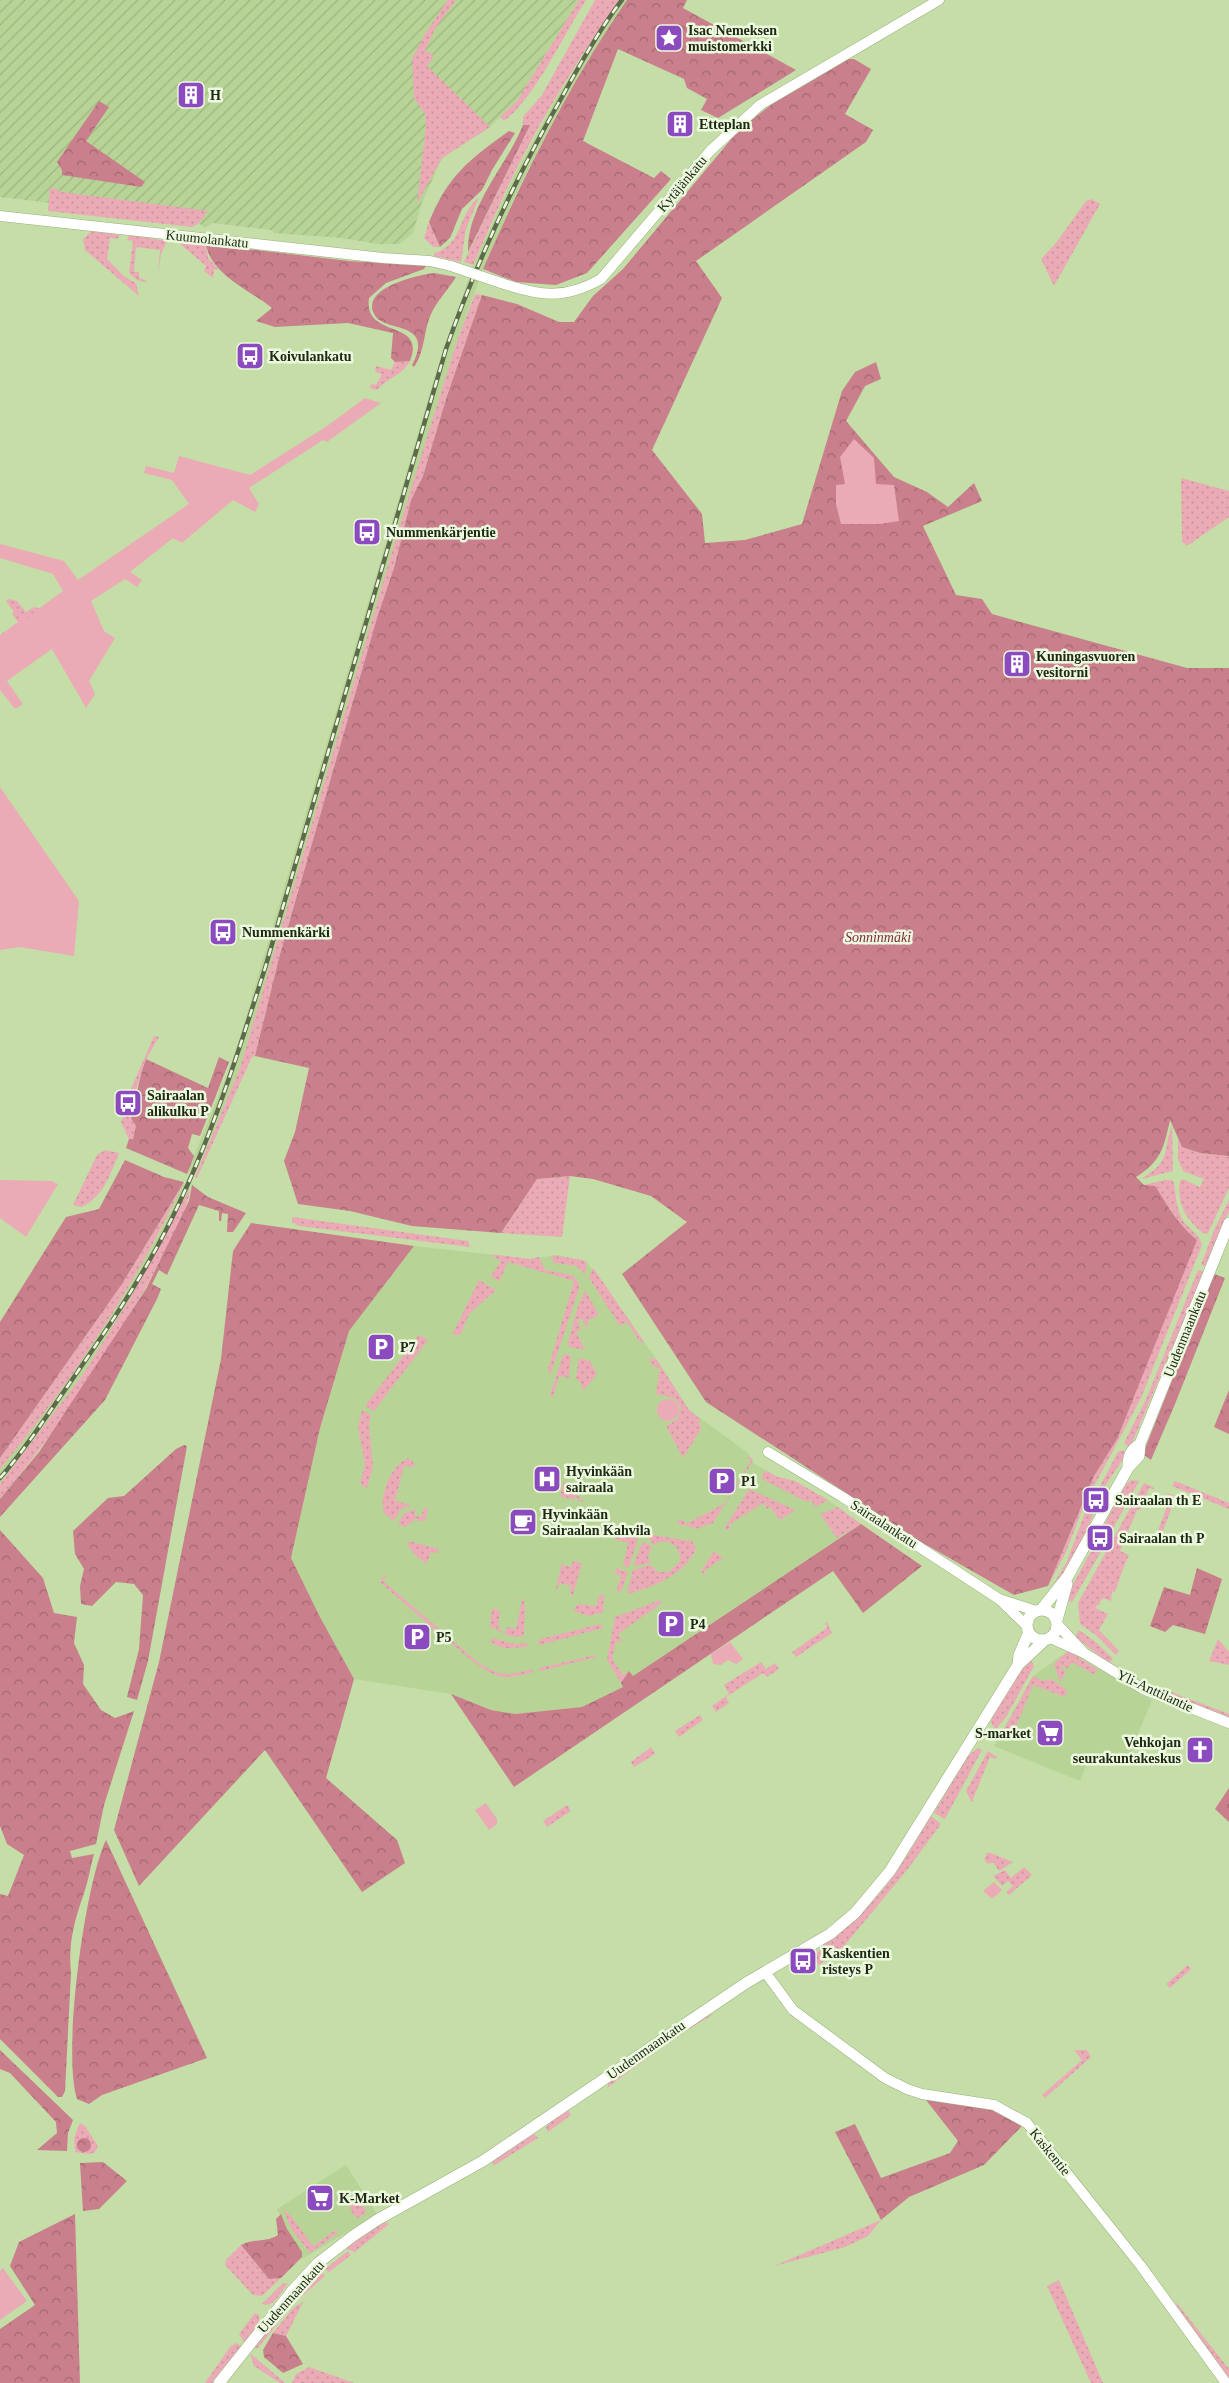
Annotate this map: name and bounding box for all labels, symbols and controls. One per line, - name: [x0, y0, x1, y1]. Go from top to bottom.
- place icon: Isac Nemeksen muistomerkki: [654, 23, 684, 53]
- place label: Isac Nemeksen muistomerkki: [688, 23, 777, 54]
- building icon: H: [176, 80, 206, 110]
- place label: H: [210, 88, 221, 103]
- building icon: Etteplan: [665, 109, 695, 139]
- place label: Etteplan: [699, 117, 751, 132]
- street label: Kytäjänkatu: [654, 153, 710, 215]
- street label: Kuumolankatu: [165, 227, 249, 251]
- bus stop icon: Koivulankatu: [235, 341, 265, 371]
- place label: Koivulankatu: [269, 349, 352, 364]
- bus stop icon: Nummenkärjentie: [352, 517, 382, 547]
- place label: Nummenkärjentie: [386, 525, 496, 540]
- building icon: Kuningasvuoren vesitorni: [1002, 649, 1032, 679]
- place label: Kuningasvuoren vesitorni: [1036, 649, 1136, 680]
- bus stop icon: Nummenkärki: [208, 917, 238, 947]
- place label: Nummenkärki: [242, 925, 330, 940]
- park label: Sonninmäki: [845, 930, 911, 945]
- bus stop icon: Sairaalan alikulku P: [113, 1088, 143, 1118]
- place label: Sairaalan alikulku P: [147, 1088, 209, 1119]
- street label: Uudenmaankatu: [1161, 1289, 1209, 1379]
- parking icon: P7: [366, 1332, 396, 1362]
- place label: P7: [400, 1340, 416, 1355]
- hospital icon: Hyvinkään sairaala: [532, 1464, 562, 1494]
- place label: Hyvinkään sairaala: [566, 1464, 632, 1495]
- parking icon: P1: [707, 1466, 737, 1496]
- place label: P1: [741, 1474, 757, 1489]
- bus stop icon: Sairaalan th E: [1081, 1485, 1111, 1515]
- place label: Sairaalan th E: [1115, 1493, 1201, 1508]
- street label: Sairaalankatu: [848, 1497, 920, 1551]
- cafe icon: Hyvinkään Sairaalan Kahvila: [508, 1507, 538, 1537]
- place label: Hyvinkään Sairaalan Kahvila: [542, 1507, 651, 1538]
- bus stop icon: Sairaalan th P: [1085, 1523, 1115, 1553]
- place label: Sairaalan th P: [1119, 1531, 1205, 1546]
- parking icon: P4: [656, 1609, 686, 1639]
- place label: P4: [690, 1617, 706, 1632]
- parking icon: P5: [402, 1622, 432, 1652]
- place label: P5: [436, 1630, 452, 1645]
- street label: Yli-Anttilantie: [1114, 1667, 1196, 1715]
- supermarket icon: S-market: [1035, 1718, 1065, 1748]
- place label: S-market: [975, 1726, 1031, 1741]
- place label: Vehkojan seurakuntakeskus: [1073, 1735, 1182, 1766]
- church icon: Vehkojan seurakuntakeskus: [1185, 1735, 1215, 1765]
- bus stop icon: Kaskentien risteys P: [788, 1946, 818, 1976]
- place label: Kaskentien risteys P: [822, 1946, 890, 1977]
- street label: Uudenmaankatu: [604, 2018, 688, 2082]
- street label: Kaskentie: [1027, 2126, 1073, 2178]
- supermarket icon: K-Market: [305, 2183, 335, 2213]
- place label: K-Market: [339, 2191, 400, 2206]
- street label: Uudenmaankatu: [255, 2258, 327, 2336]

